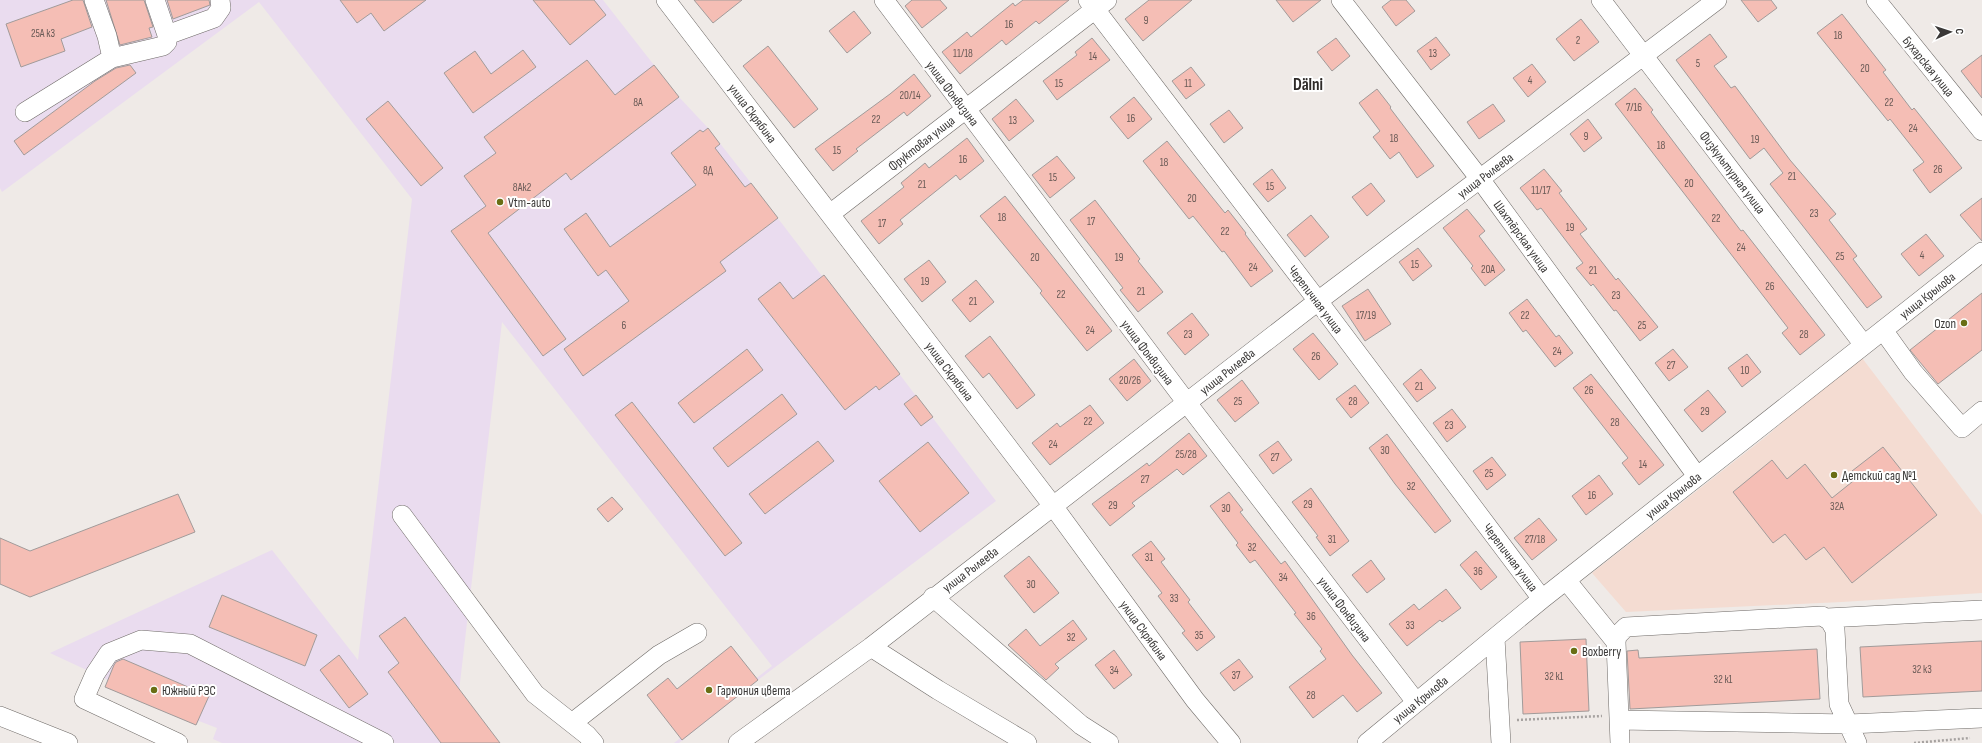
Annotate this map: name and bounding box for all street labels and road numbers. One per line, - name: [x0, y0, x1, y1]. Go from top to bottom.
- street label: Бухарская улица: [1899, 33, 1957, 100]
- street label: улица Фонвизина: [922, 58, 982, 130]
- street label: улица Скрябина: [725, 81, 780, 147]
- street label: Фруктовая улица: [885, 113, 958, 175]
- street label: Физкультурная улица: [1696, 128, 1769, 217]
- street label: улица Рылеева: [1455, 150, 1517, 202]
- street label: Шахтёрская улица: [1490, 197, 1553, 276]
- street label: Черепичная улица: [1284, 262, 1346, 337]
- street label: улица Крылова: [1897, 269, 1959, 323]
- street label: улица Фонвизина: [1117, 317, 1177, 389]
- street label: улица Скрябина: [922, 339, 977, 405]
- street label: улица Рылеева: [1197, 345, 1258, 398]
- street label: улица Крылова: [1643, 469, 1705, 523]
- street label: Черепичная улица: [1479, 520, 1541, 595]
- street label: улица Рылеева: [940, 544, 1002, 596]
- street label: улица Фонвизина: [1314, 574, 1374, 646]
- street label: улица Скрябина: [1116, 597, 1170, 664]
- street label: улица Крылова: [1390, 673, 1451, 727]

